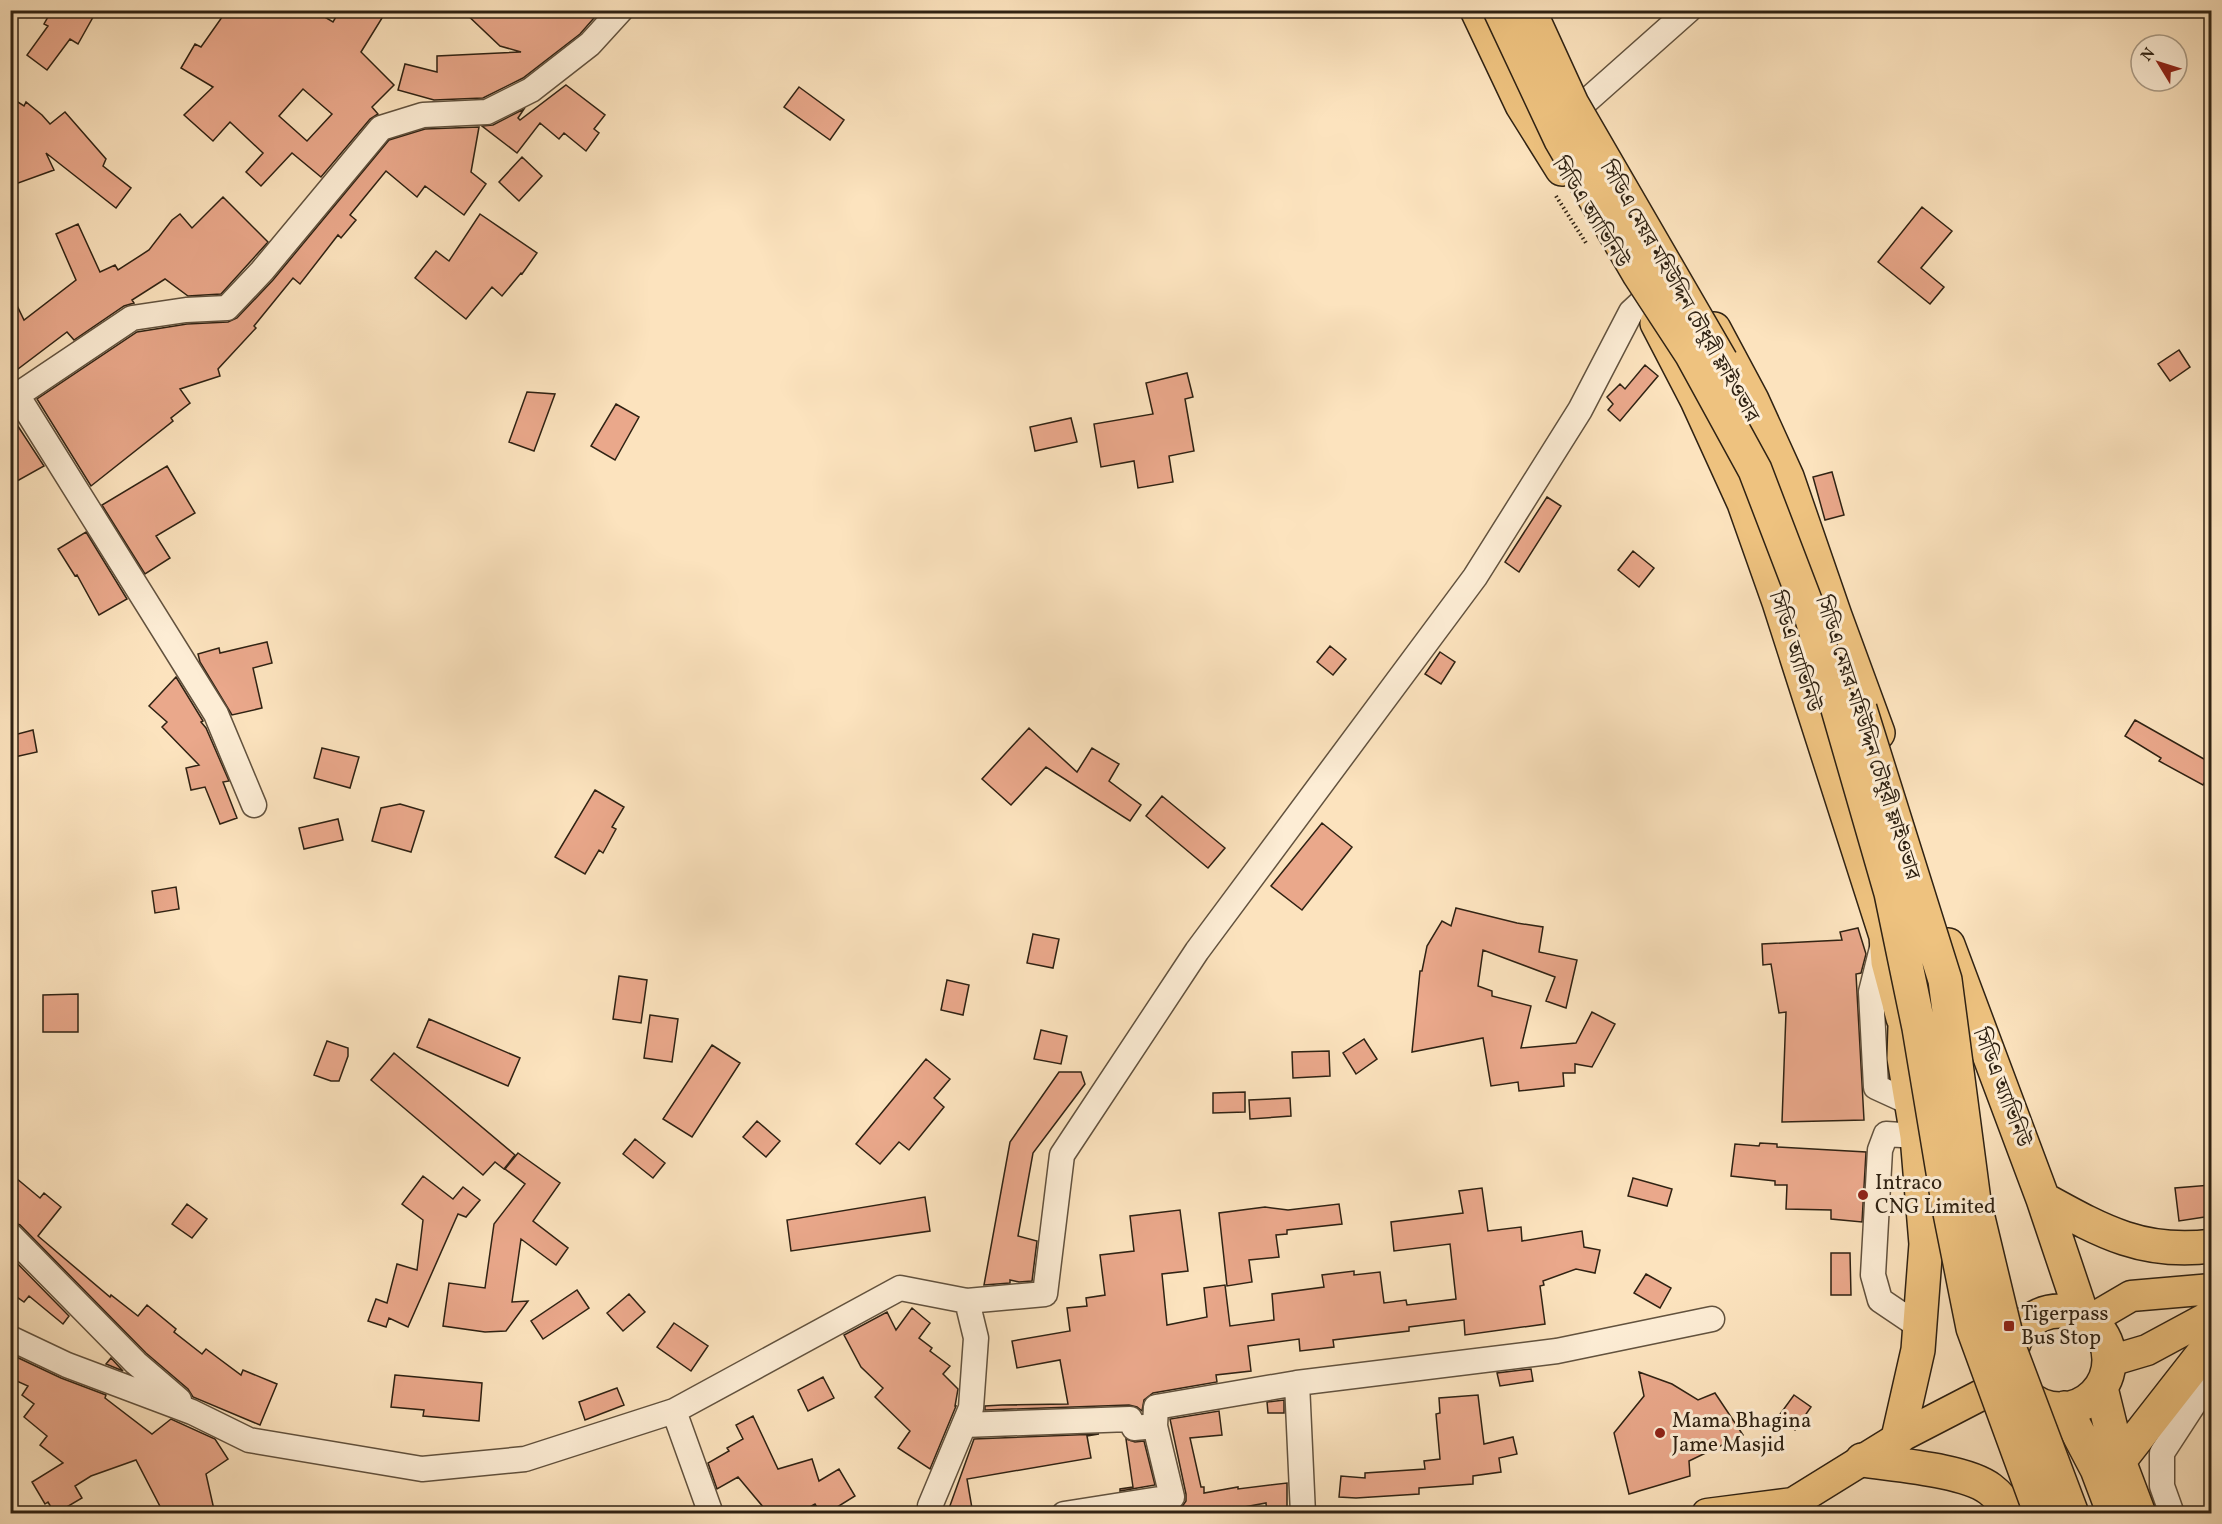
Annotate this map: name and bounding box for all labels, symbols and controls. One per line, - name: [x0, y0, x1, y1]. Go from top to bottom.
- north arrow: [2129, 33, 2189, 93]
- text: N: [2137, 43, 2161, 66]
- street label: সিডিএ অ্যাভিনিউ: [1544, 151, 1636, 275]
- street label: সিডিএ মেয়র মহিউদ্দিন চৌধুরী ফ্লাইওভার: [1592, 155, 1766, 429]
- street label: সিডিএ অ্যাভিনিউ: [1761, 587, 1827, 717]
- street label: সিডিএ মেয়র মহিউদ্দিন চৌধুরী ফ্লাইওভার: [1807, 591, 1927, 885]
- street label: সিডিএ অ্যাভিনিউ: [1965, 1024, 2037, 1153]
- place label: Intraco CNG Limited: [1875, 1169, 1996, 1222]
- marker: Intraco CNG Limited: [1856, 1188, 1870, 1202]
- place label: Tigerpass Bus Stop: [2021, 1300, 2109, 1353]
- marker: Tigerpass Bus Stop: [2002, 1319, 2016, 1333]
- place label: Mama Bhagina Jame Masjid: [1672, 1407, 1811, 1460]
- marker: Mama Bhagina Jame Masjid: [1653, 1426, 1667, 1440]

